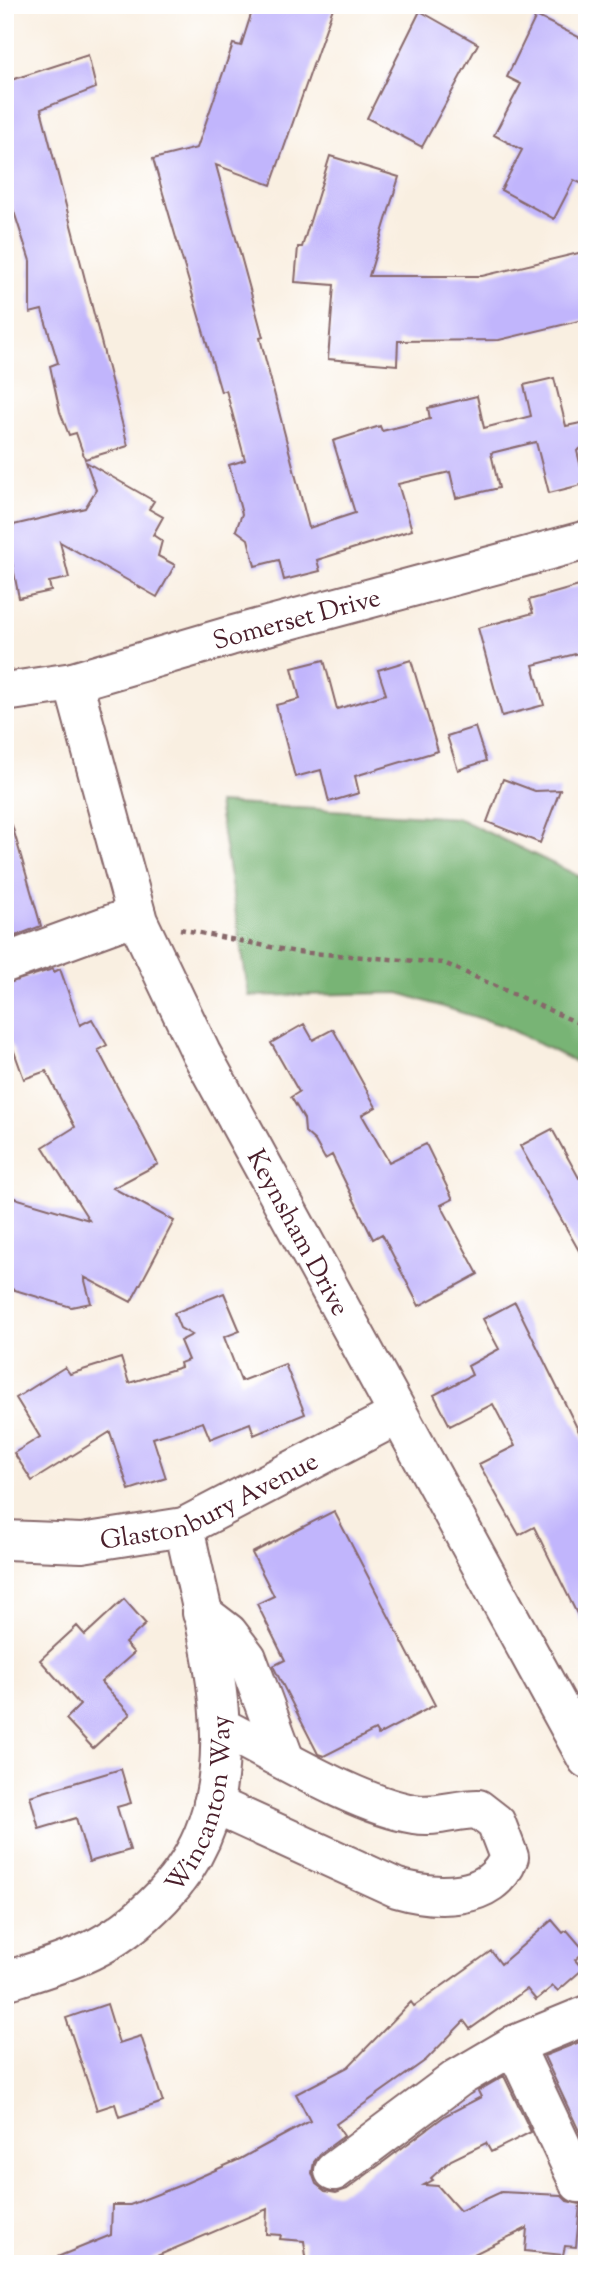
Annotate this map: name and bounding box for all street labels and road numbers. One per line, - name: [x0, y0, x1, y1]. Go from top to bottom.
- street label: Somerset Drive: [209, 580, 385, 661]
- street label: Keynsham Drive: [236, 1143, 357, 1323]
- street label: Glastonbury Avenue: [98, 1444, 325, 1561]
- street label: Wincanton Way: [158, 1714, 241, 1901]

